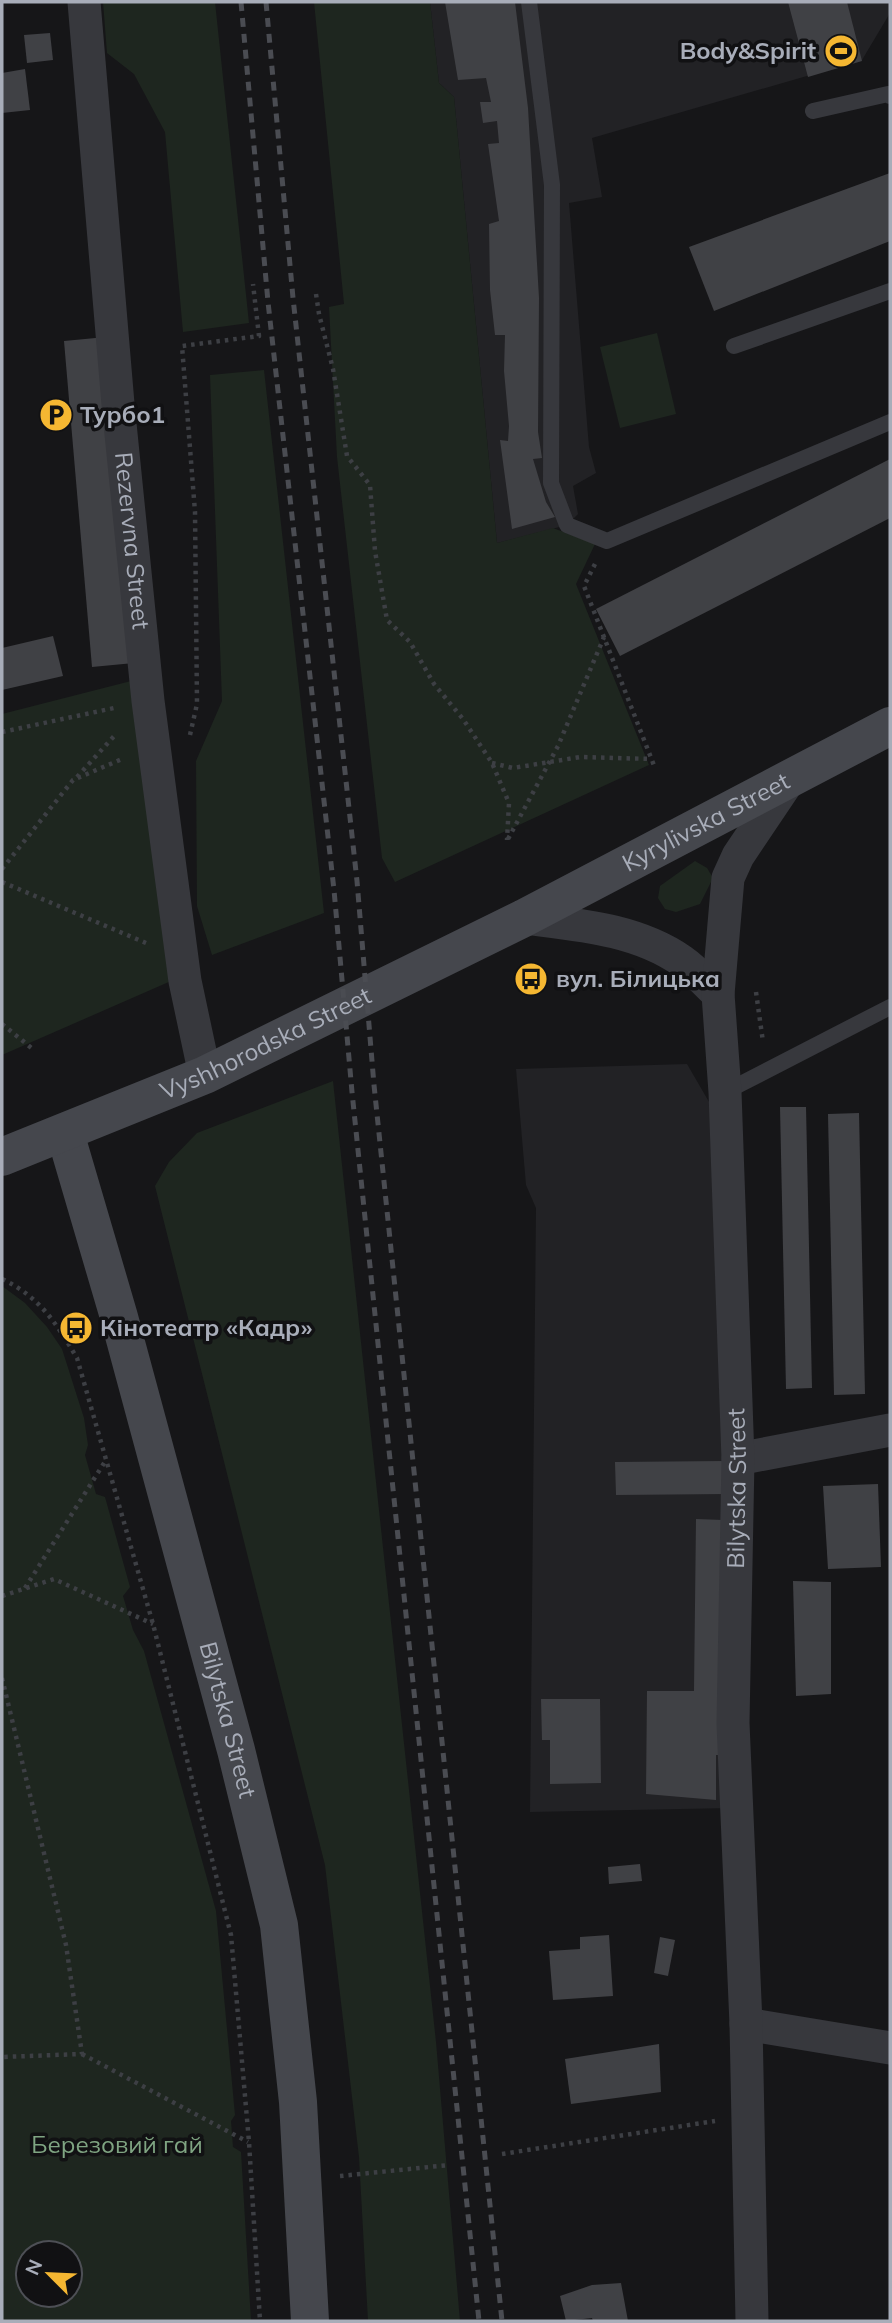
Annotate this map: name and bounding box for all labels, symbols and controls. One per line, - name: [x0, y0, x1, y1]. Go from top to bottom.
- sports icon: Body&Spirit: [822, 32, 860, 70]
- place label: Body&Spirit: [680, 35, 816, 65]
- parking icon: Турбо1: [37, 396, 75, 434]
- place label: Турбо1: [80, 399, 165, 429]
- street label: Rezervna Street: [109, 451, 157, 631]
- street label: Kyrylivska Street: [617, 765, 794, 878]
- bus stop icon: вул. Білицька: [512, 960, 550, 998]
- place label: вул. Білицька: [556, 963, 720, 993]
- street label: Vyshhorodska Street: [155, 980, 376, 1106]
- bus stop icon: Кінотеатр «Кадр»: [57, 1309, 95, 1347]
- place label: Кінотеатр «Кадр»: [100, 1312, 313, 1342]
- street label: Bilytska Street: [720, 1408, 752, 1569]
- street label: Bilytska Street: [193, 1638, 263, 1801]
- park label: Березовий гай: [31, 2129, 203, 2159]
- north arrow: [14, 2239, 84, 2309]
- text: N: [20, 2256, 47, 2279]

